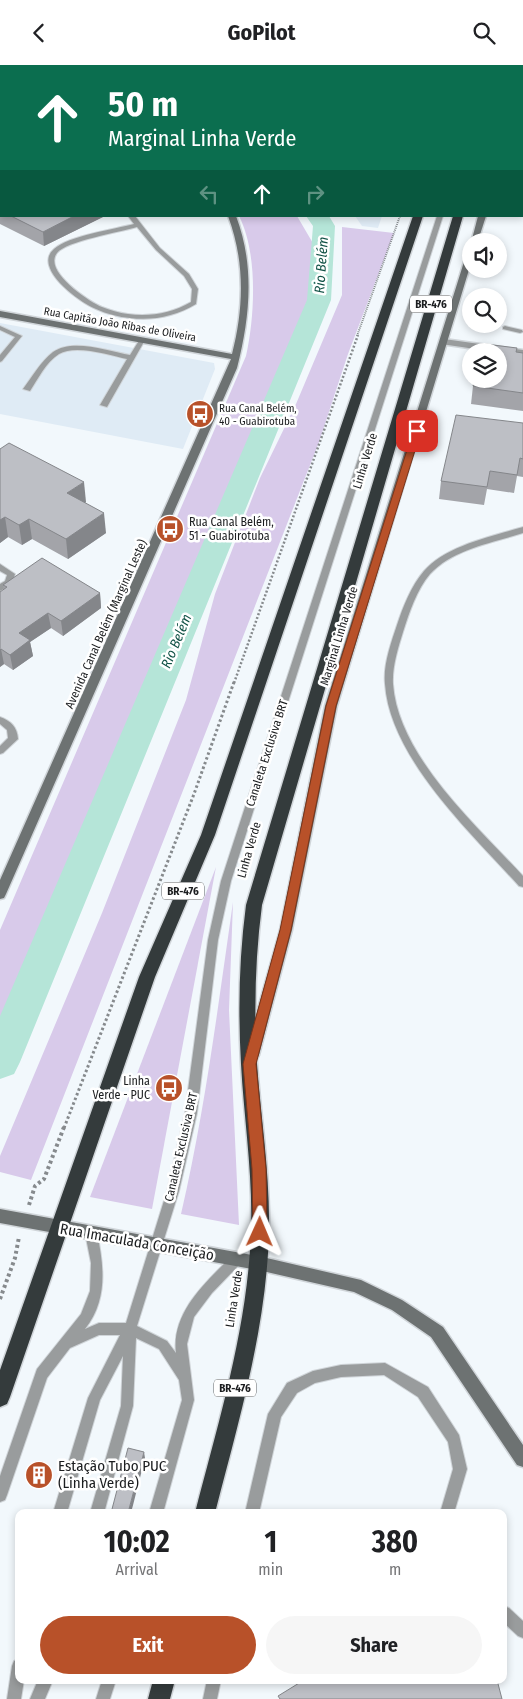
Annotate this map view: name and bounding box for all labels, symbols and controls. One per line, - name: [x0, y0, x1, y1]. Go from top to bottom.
- icon: back: [25, 19, 53, 47]
- text: GoPilot: [228, 19, 295, 46]
- icon: search: [470, 19, 498, 47]
- text: 50 m: [108, 83, 178, 125]
- icon: ahead: [25, 85, 90, 150]
- text: Marginal Linha Verde: [108, 125, 296, 152]
- icon: left: [195, 180, 223, 208]
- icon: ahead: [248, 180, 276, 208]
- icon: right: [301, 180, 329, 208]
- map controls: [462, 233, 507, 388]
- button: sound: [462, 233, 507, 278]
- water label: Rio Belém: [311, 236, 332, 294]
- button: search: [462, 288, 507, 333]
- road number: BR-476: [410, 295, 452, 313]
- street label: Rua Capitão João Ribas de Oliveira: [43, 305, 197, 344]
- button: layers: [462, 343, 507, 388]
- bus stop icon: Rua Canal Belém, 40 - Guabirotuba: [185, 399, 215, 429]
- place label: Rua Canal Belém, 40 - Guabirotuba: [219, 402, 297, 428]
- pin: [396, 410, 438, 452]
- icon: arrive: [403, 417, 431, 445]
- street label: Linha Verde: [350, 431, 380, 491]
- bus stop icon: Rua Canal Belém, 51 - Guabirotuba: [155, 514, 185, 544]
- place label: Rua Canal Belém, 51 - Guabirotuba: [189, 515, 274, 543]
- street label: Avenida Canal Belém (Marginal Leste): [62, 537, 150, 711]
- street label: Marginal Linha Verde: [317, 585, 361, 687]
- water label: Rio Belém: [158, 612, 195, 671]
- street label: Canaleta Exclusiva BRT: [243, 697, 291, 808]
- street label: Linha Verde: [234, 820, 264, 880]
- road number: BR-476: [162, 883, 204, 899]
- bus stop icon: Linha Verde - PUC: [154, 1073, 184, 1103]
- place label: Linha Verde - PUC: [93, 1074, 150, 1102]
- street label: Canaleta Exclusiva BRT: [162, 1091, 200, 1203]
- position arrow: [233, 1205, 285, 1257]
- street label: Rua Imaculada Conceição: [59, 1220, 215, 1264]
- street label: Linha Verde: [223, 1269, 245, 1329]
- road number: BR-476: [214, 1380, 256, 1397]
- place label: Estação Tubo PUC (Linha Verde): [58, 1457, 167, 1492]
- building icon: Estação Tubo PUC (Linha Verde): [24, 1460, 54, 1490]
- text: 10:02: [104, 1524, 170, 1560]
- text: 1: [264, 1524, 277, 1560]
- text: 380: [372, 1524, 418, 1560]
- text: Arrival: [115, 1560, 158, 1579]
- text: min: [258, 1560, 283, 1579]
- text: m: [389, 1560, 401, 1579]
- button: Exit: [40, 1616, 256, 1674]
- button: Share: [266, 1616, 482, 1674]

